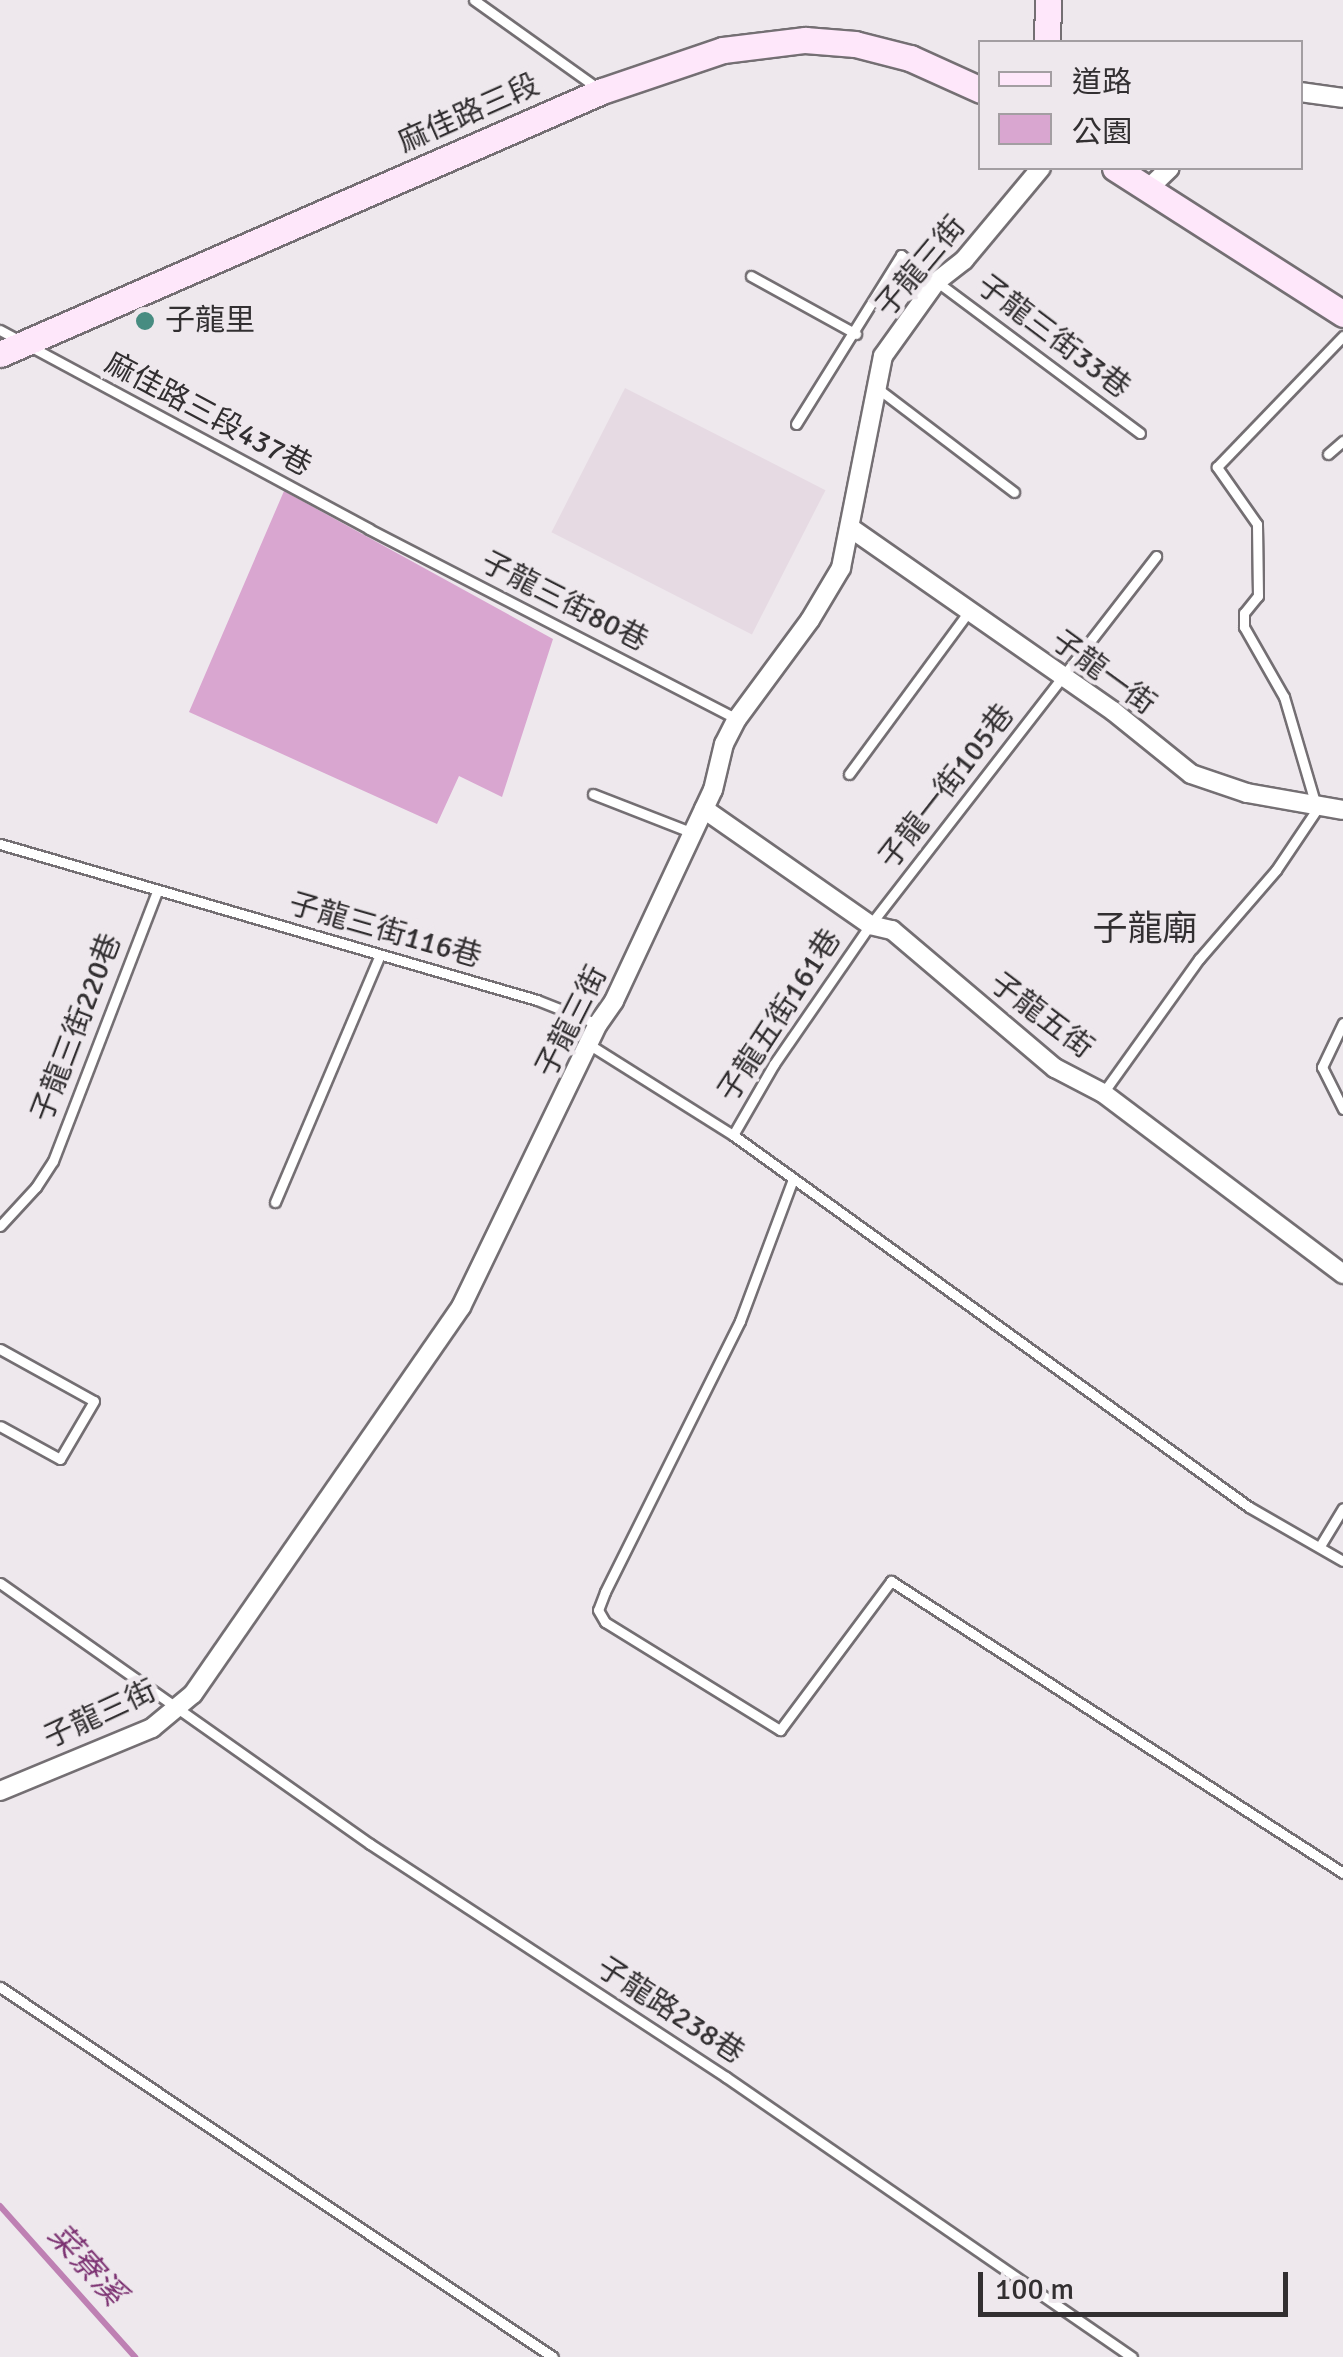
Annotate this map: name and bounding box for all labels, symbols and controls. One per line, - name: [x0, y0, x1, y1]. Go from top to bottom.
- legend: [978, 40, 1303, 170]
- text: 道路: [1072, 64, 1132, 101]
- street label: 麻佳路三段: [393, 67, 545, 161]
- text: 公園: [1072, 114, 1132, 151]
- street label: 子龍三街: [869, 209, 973, 325]
- street label: 子龍三街33巷: [969, 268, 1137, 406]
- place label: 子龍里: [165, 303, 255, 339]
- marker: 子龍里: [134, 310, 156, 332]
- street label: 麻佳路三段437巷: [99, 345, 317, 485]
- street label: 子龍三街80巷: [475, 545, 653, 659]
- street label: 子龍一街: [1044, 623, 1162, 723]
- street label: 子龍一街105巷: [872, 698, 1022, 876]
- street label: 子龍三街116巷: [285, 886, 485, 976]
- district label: 子龍廟: [1093, 908, 1197, 950]
- street label: 子龍五街161巷: [711, 923, 849, 1109]
- street label: 子龍三街220巷: [25, 929, 129, 1127]
- street label: 子龍三街: [529, 960, 615, 1084]
- street label: 子龍五街: [982, 966, 1100, 1066]
- street label: 子龍三街: [38, 1673, 162, 1757]
- street label: 子龍路238巷: [589, 1950, 751, 2072]
- water label: 菜寮溪: [40, 2216, 132, 2314]
- scale bar: [983, 2252, 1293, 2314]
- text: 100 m: [995, 2271, 1074, 2308]

